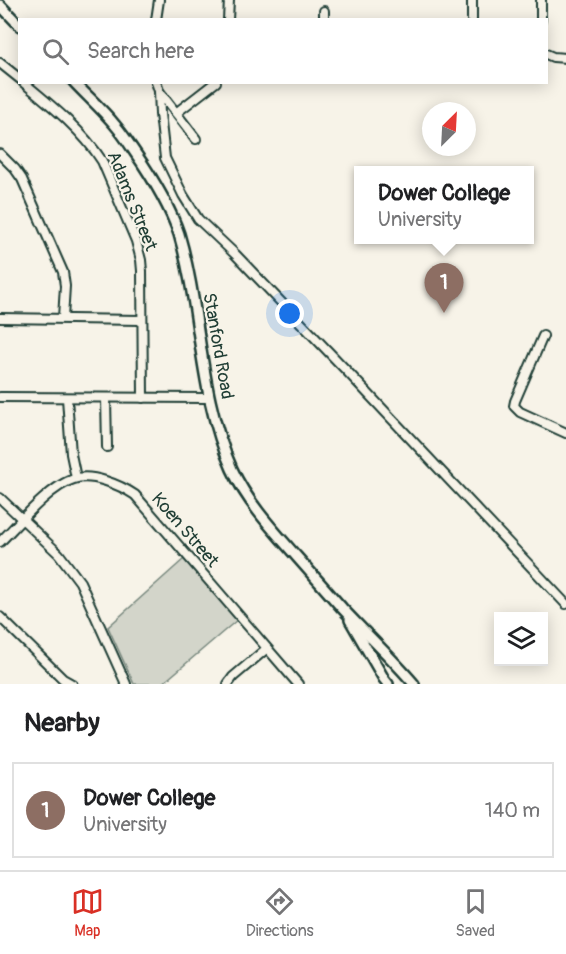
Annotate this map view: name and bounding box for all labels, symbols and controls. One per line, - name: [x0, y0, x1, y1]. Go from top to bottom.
- search box: [18, 18, 548, 84]
- icon: search: [39, 35, 72, 68]
- text: Search here: [87, 37, 194, 65]
- north arrow: [422, 102, 476, 156]
- street label: Adams Street: [102, 148, 163, 255]
- popup: [354, 166, 534, 244]
- text: Dower College: [378, 179, 510, 207]
- text: University: [378, 207, 462, 232]
- pin: 1: [424, 264, 464, 313]
- street label: Stanford Road: [197, 291, 239, 401]
- your location: [275, 299, 304, 328]
- street label: Koen Street: [146, 488, 224, 573]
- map controls: [494, 612, 548, 666]
- button: layers: [494, 612, 548, 666]
- text: Nearby: [24, 707, 100, 739]
- text: Dower College: [83, 784, 215, 812]
- text: 1: [42, 798, 49, 823]
- text: 140 m: [485, 798, 540, 823]
- text: University: [83, 812, 167, 837]
- tab: Map: [71, 885, 104, 941]
- tab: Directions: [246, 885, 314, 941]
- tab: Saved: [455, 885, 495, 941]

